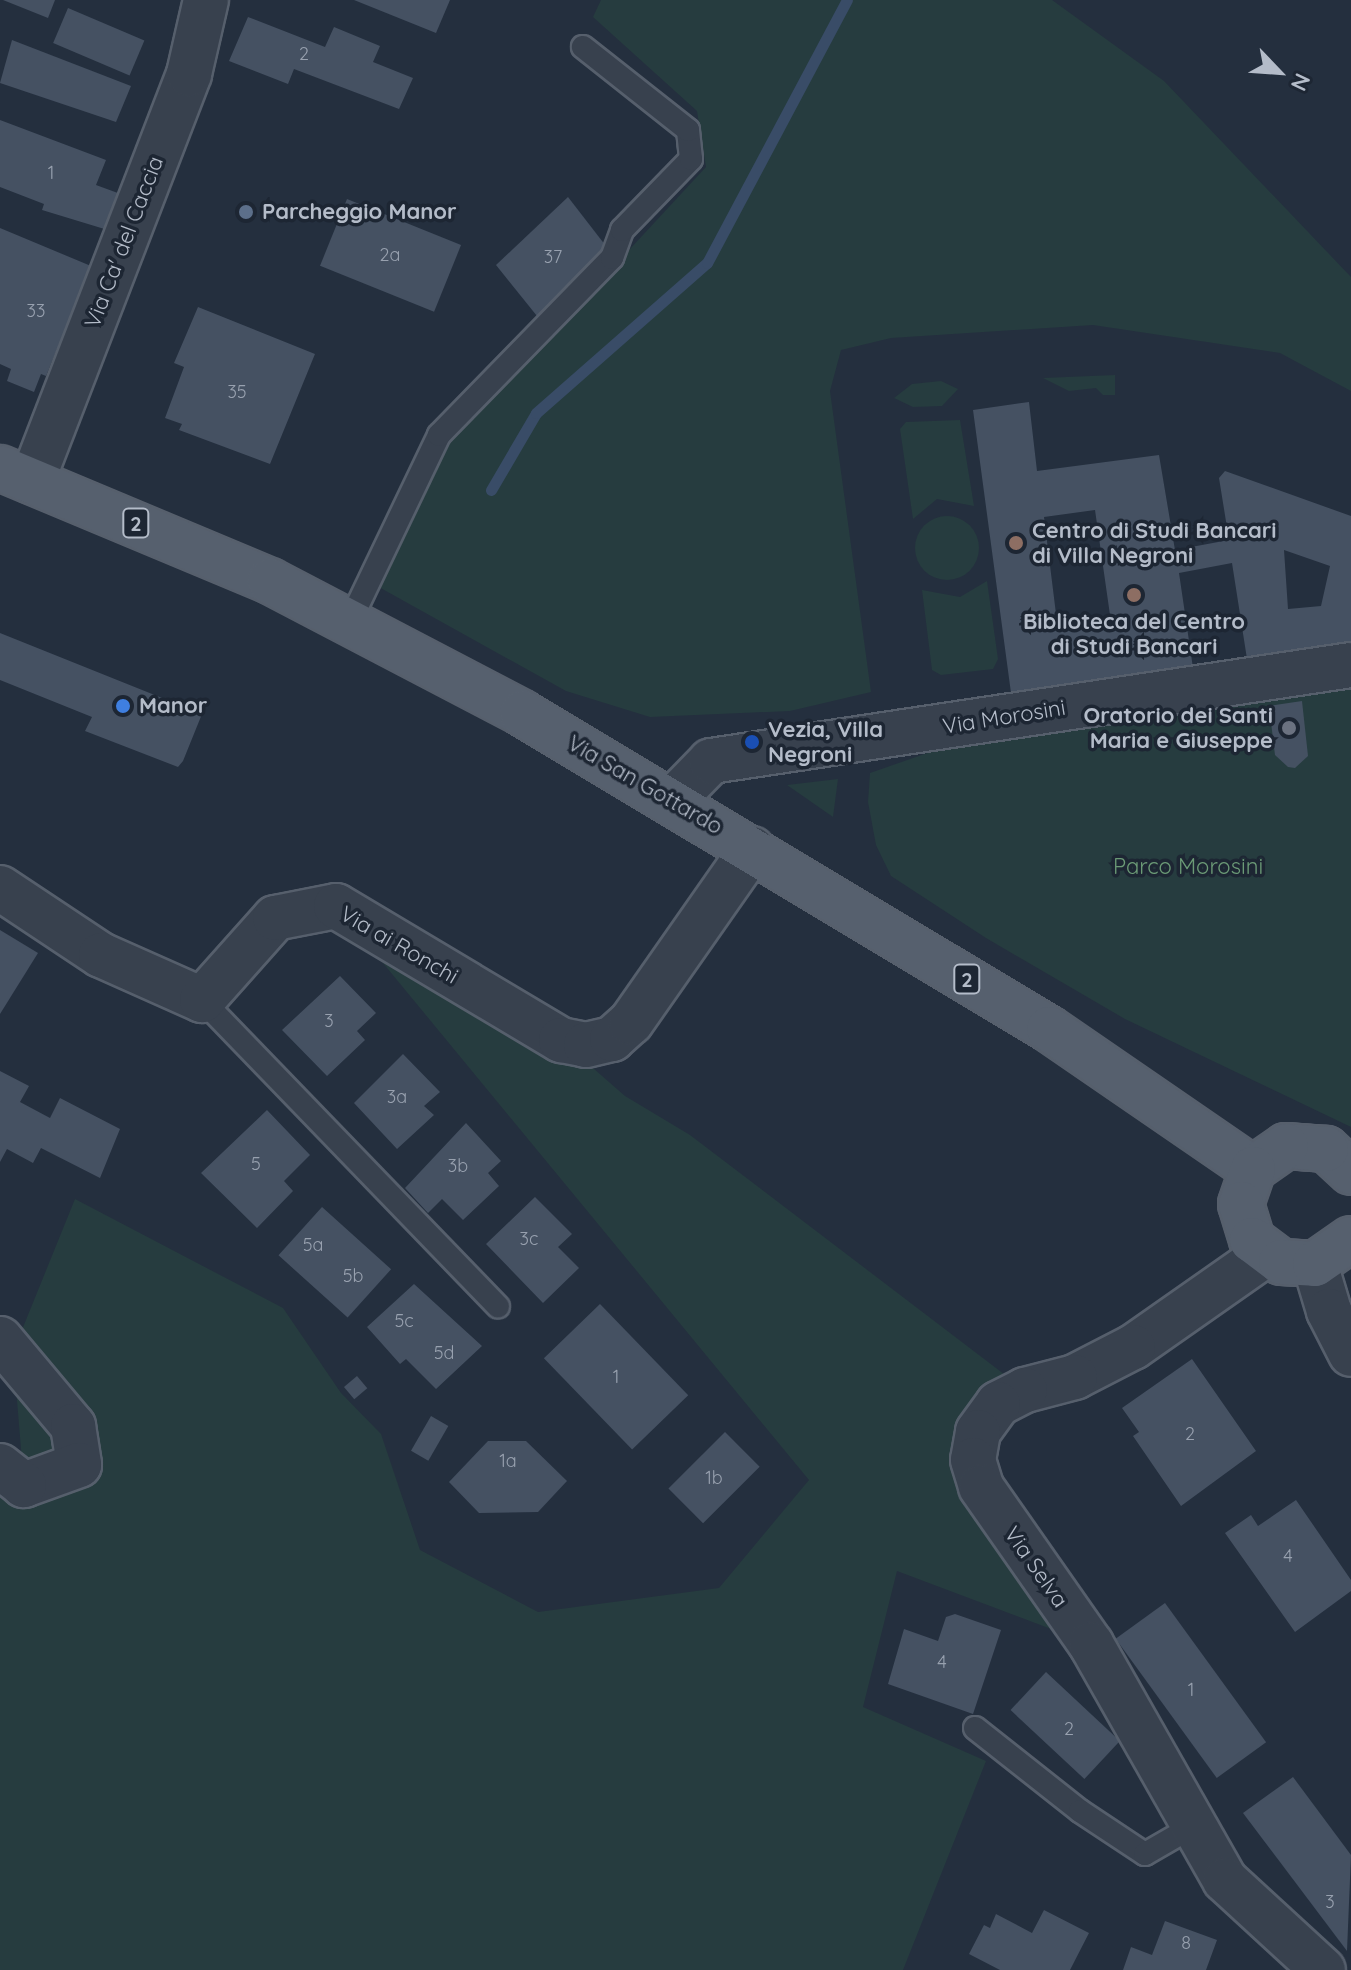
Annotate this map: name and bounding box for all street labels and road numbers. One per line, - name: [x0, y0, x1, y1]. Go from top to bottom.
- street label: Via Ca' del Caccia: [79, 152, 169, 332]
- road number: 2: [122, 507, 150, 539]
- street label: Via Morosini: [941, 694, 1067, 740]
- street label: Via San Gottardo: [563, 730, 727, 840]
- street label: Via ai Ronchi: [335, 901, 463, 989]
- road number: 2: [953, 963, 981, 995]
- street label: Via Selva: [999, 1521, 1073, 1613]

